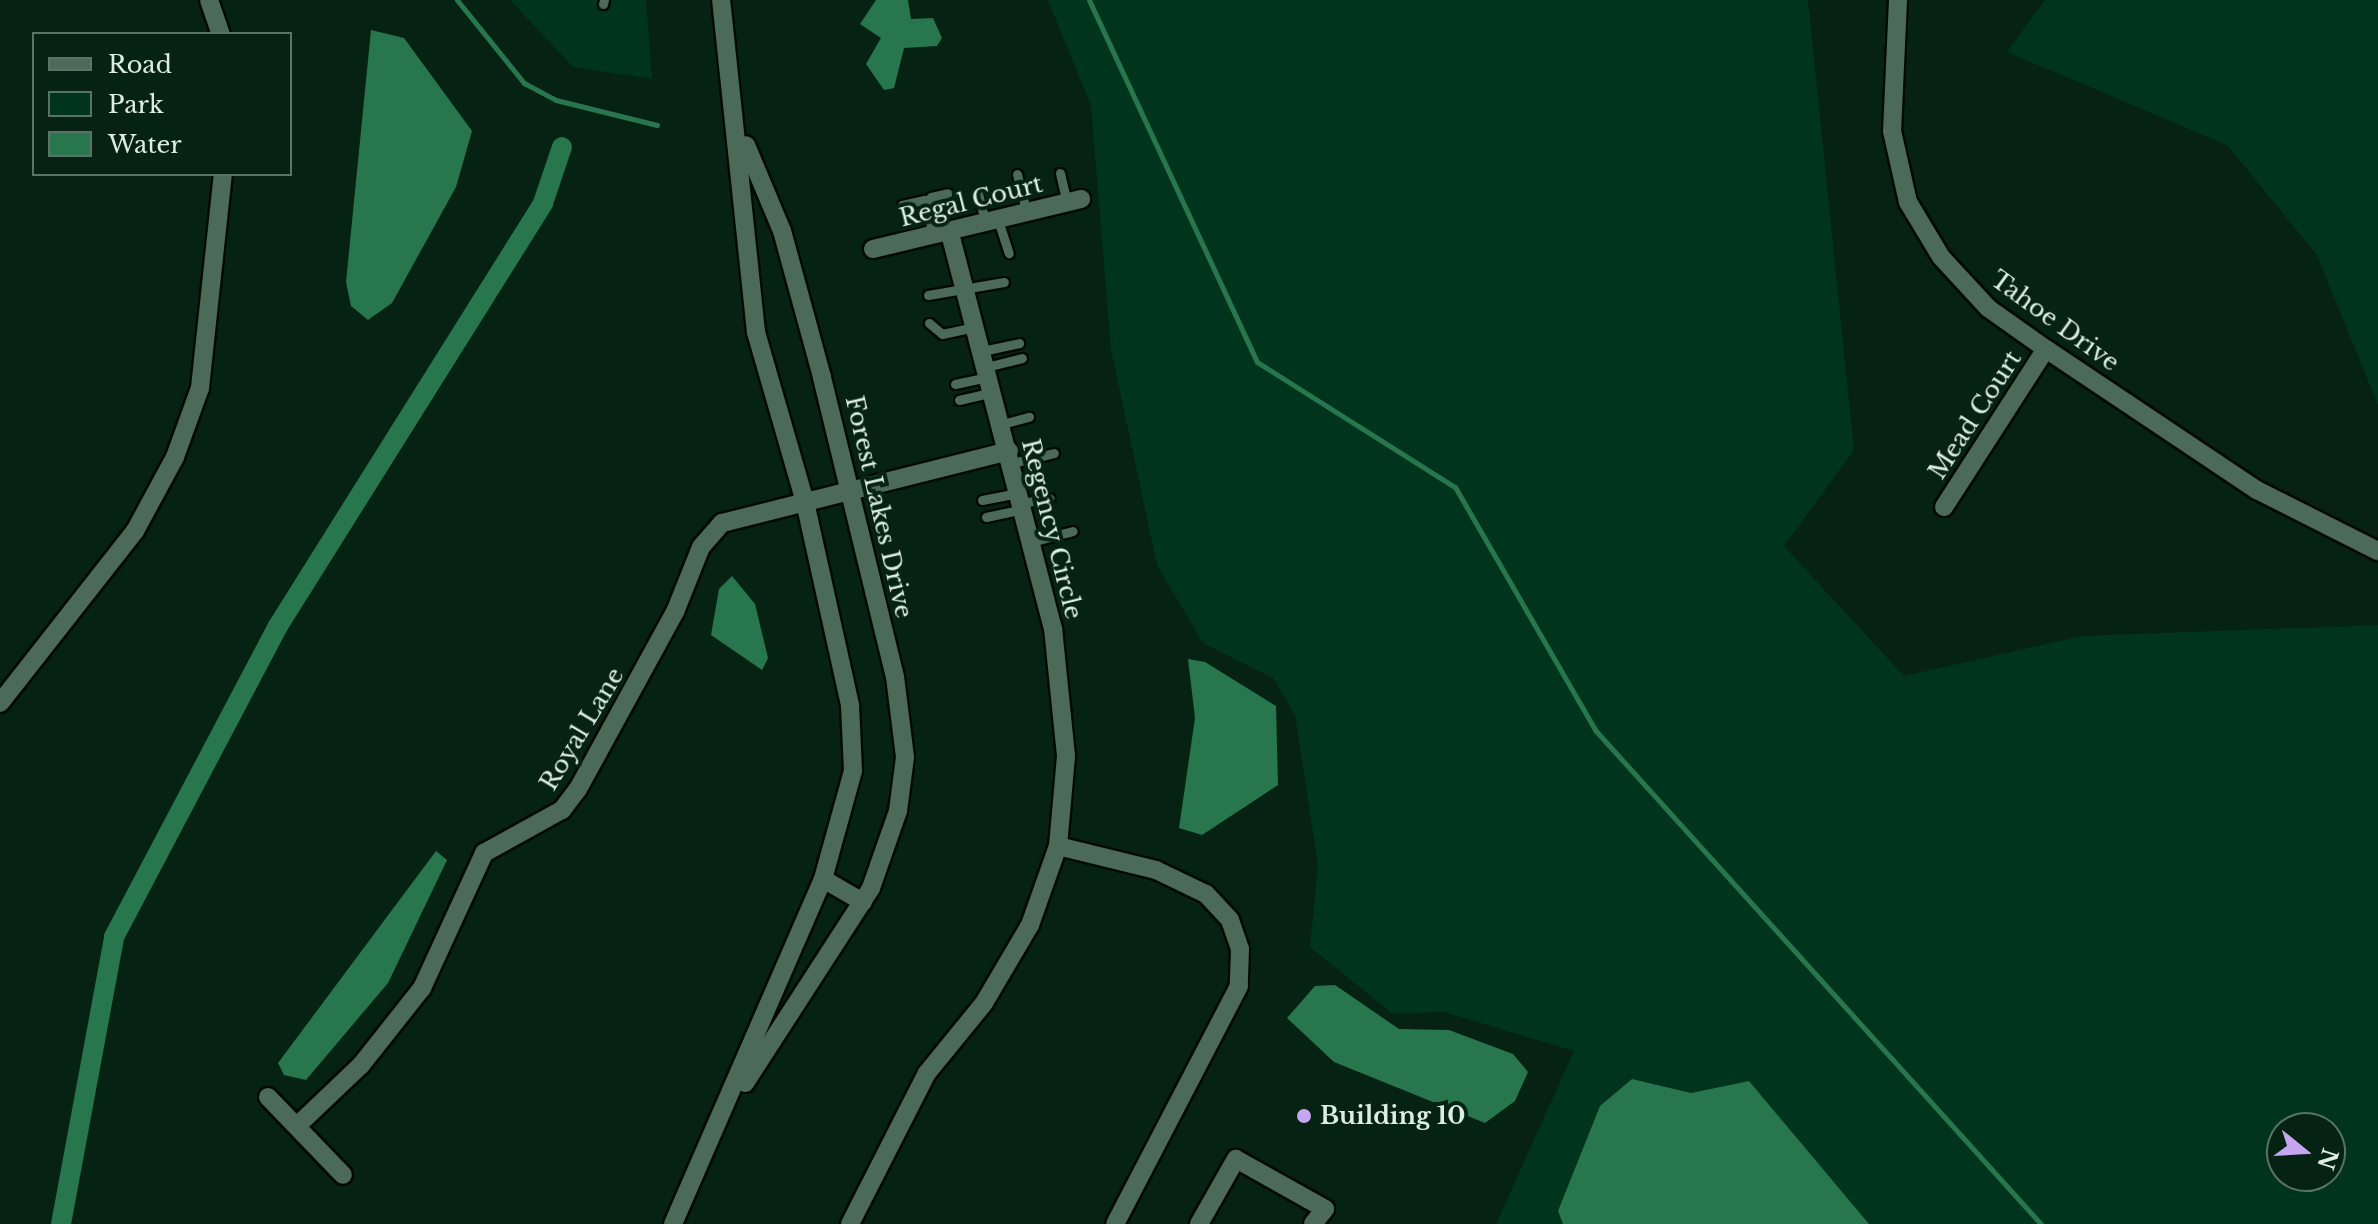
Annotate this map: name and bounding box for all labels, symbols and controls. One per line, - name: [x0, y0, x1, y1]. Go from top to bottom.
- legend: [32, 32, 292, 176]
- text: Road: [108, 50, 172, 79]
- text: Park: [108, 90, 164, 119]
- text: Water: [108, 130, 182, 159]
- street label: Regal Court: [896, 169, 1046, 233]
- street label: Tahoe Drive: [1985, 265, 2125, 377]
- street label: Mead Court: [1923, 345, 2027, 485]
- street label: Forest Lakes Drive: [839, 393, 919, 621]
- street label: Regency Circle: [1016, 436, 1088, 622]
- street label: Royal Lane: [534, 662, 630, 796]
- place label: Building 10: [1320, 1102, 1466, 1130]
- marker: Building 10: [1295, 1107, 1313, 1125]
- north arrow: [2266, 1112, 2346, 1192]
- text: N: [2311, 1145, 2343, 1173]

